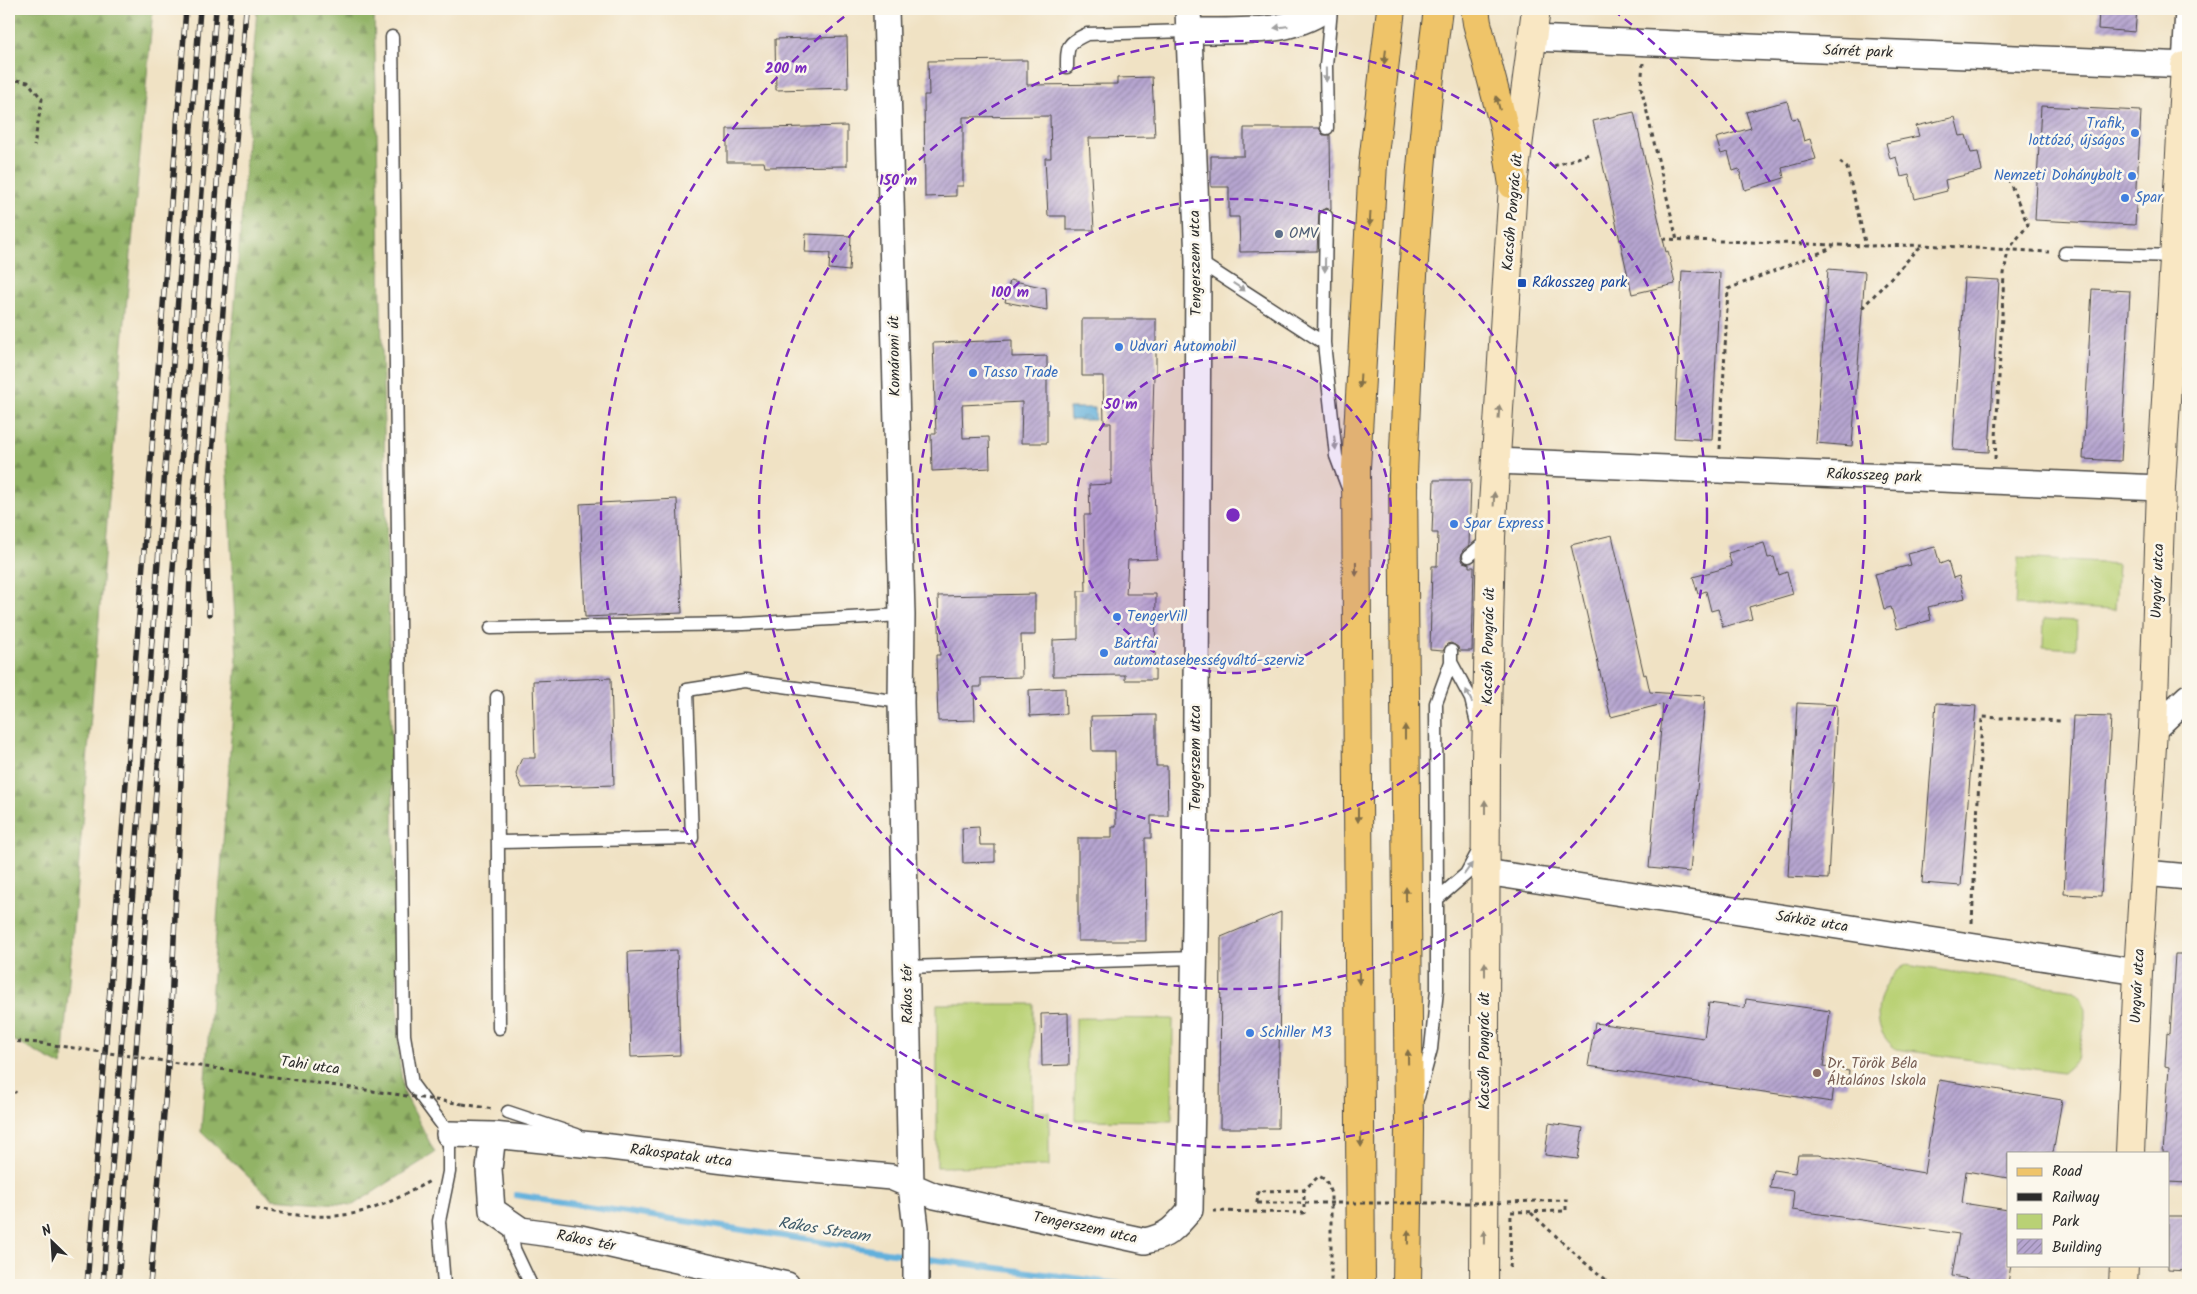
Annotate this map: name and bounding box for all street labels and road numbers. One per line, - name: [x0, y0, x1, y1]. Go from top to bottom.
- street label: Sárrét park: [1823, 39, 1894, 65]
- street label: Kacsóh Pongrác út: [1496, 152, 1530, 272]
- street label: Tengerszem utca: [1183, 210, 1209, 316]
- street label: Komáromi út: [882, 315, 908, 397]
- street label: Rákosszeg park: [1826, 462, 1923, 490]
- street label: Ungvár utca: [2145, 543, 2171, 619]
- street label: Kacsóh Pongrác út: [1476, 587, 1502, 705]
- street label: Tengerszem utca: [1184, 705, 1208, 811]
- street label: Sárköz utca: [1774, 904, 1850, 940]
- street label: Ungvár utca: [2124, 948, 2152, 1024]
- street label: Rákos tér: [895, 963, 921, 1024]
- street label: Kacsóh Pongrác út: [1473, 992, 1497, 1110]
- street label: Tahi utca: [279, 1050, 341, 1082]
- street label: Rákospatak utca: [628, 1138, 734, 1174]
- street label: Tengerszem utca: [1031, 1205, 1139, 1251]
- street label: Rákos tér: [555, 1224, 618, 1259]

